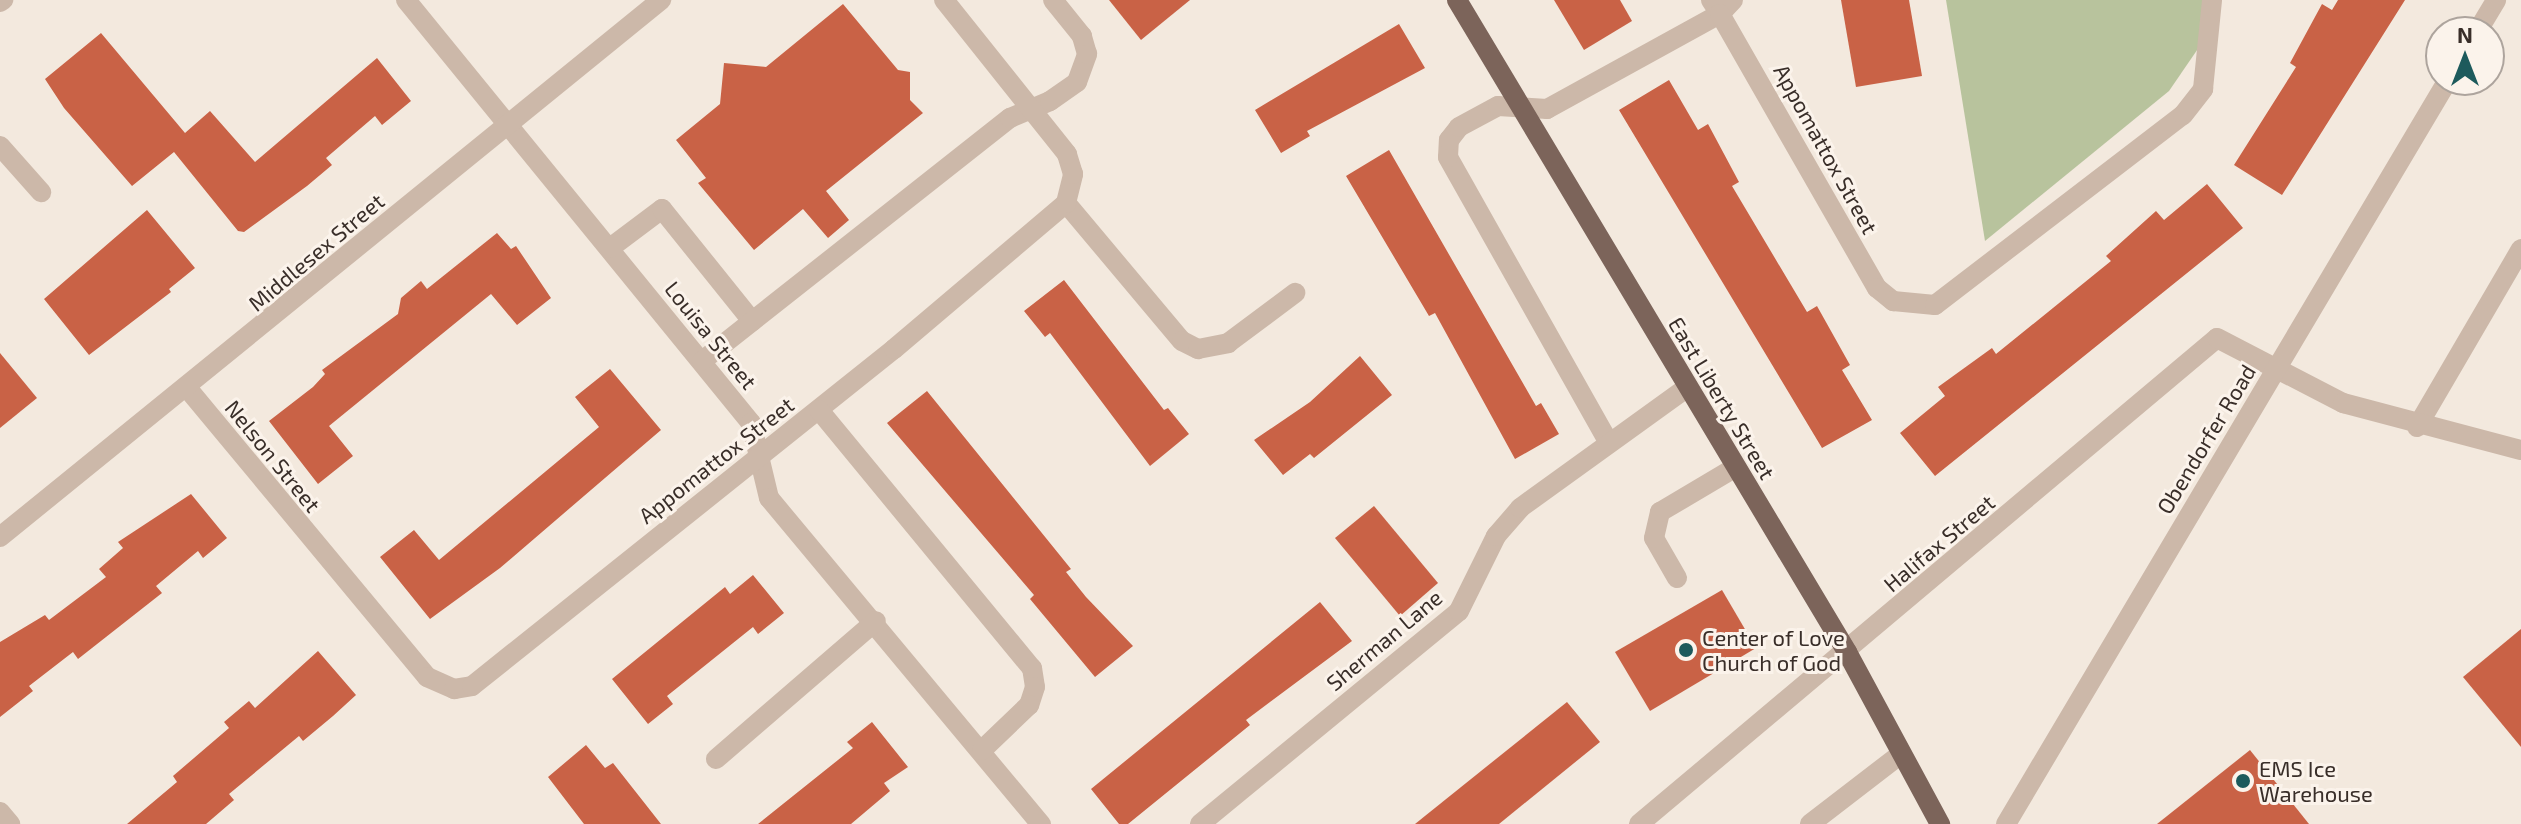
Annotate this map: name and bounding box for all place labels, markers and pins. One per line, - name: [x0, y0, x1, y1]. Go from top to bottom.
- place label: Center of Love Church of God: [1702, 624, 1846, 676]
- marker: Center of Love Church of God: [1677, 641, 1695, 659]
- place label: EMS Ice Warehouse: [2259, 755, 2373, 806]
- marker: EMS Ice Warehouse: [2234, 772, 2252, 790]

